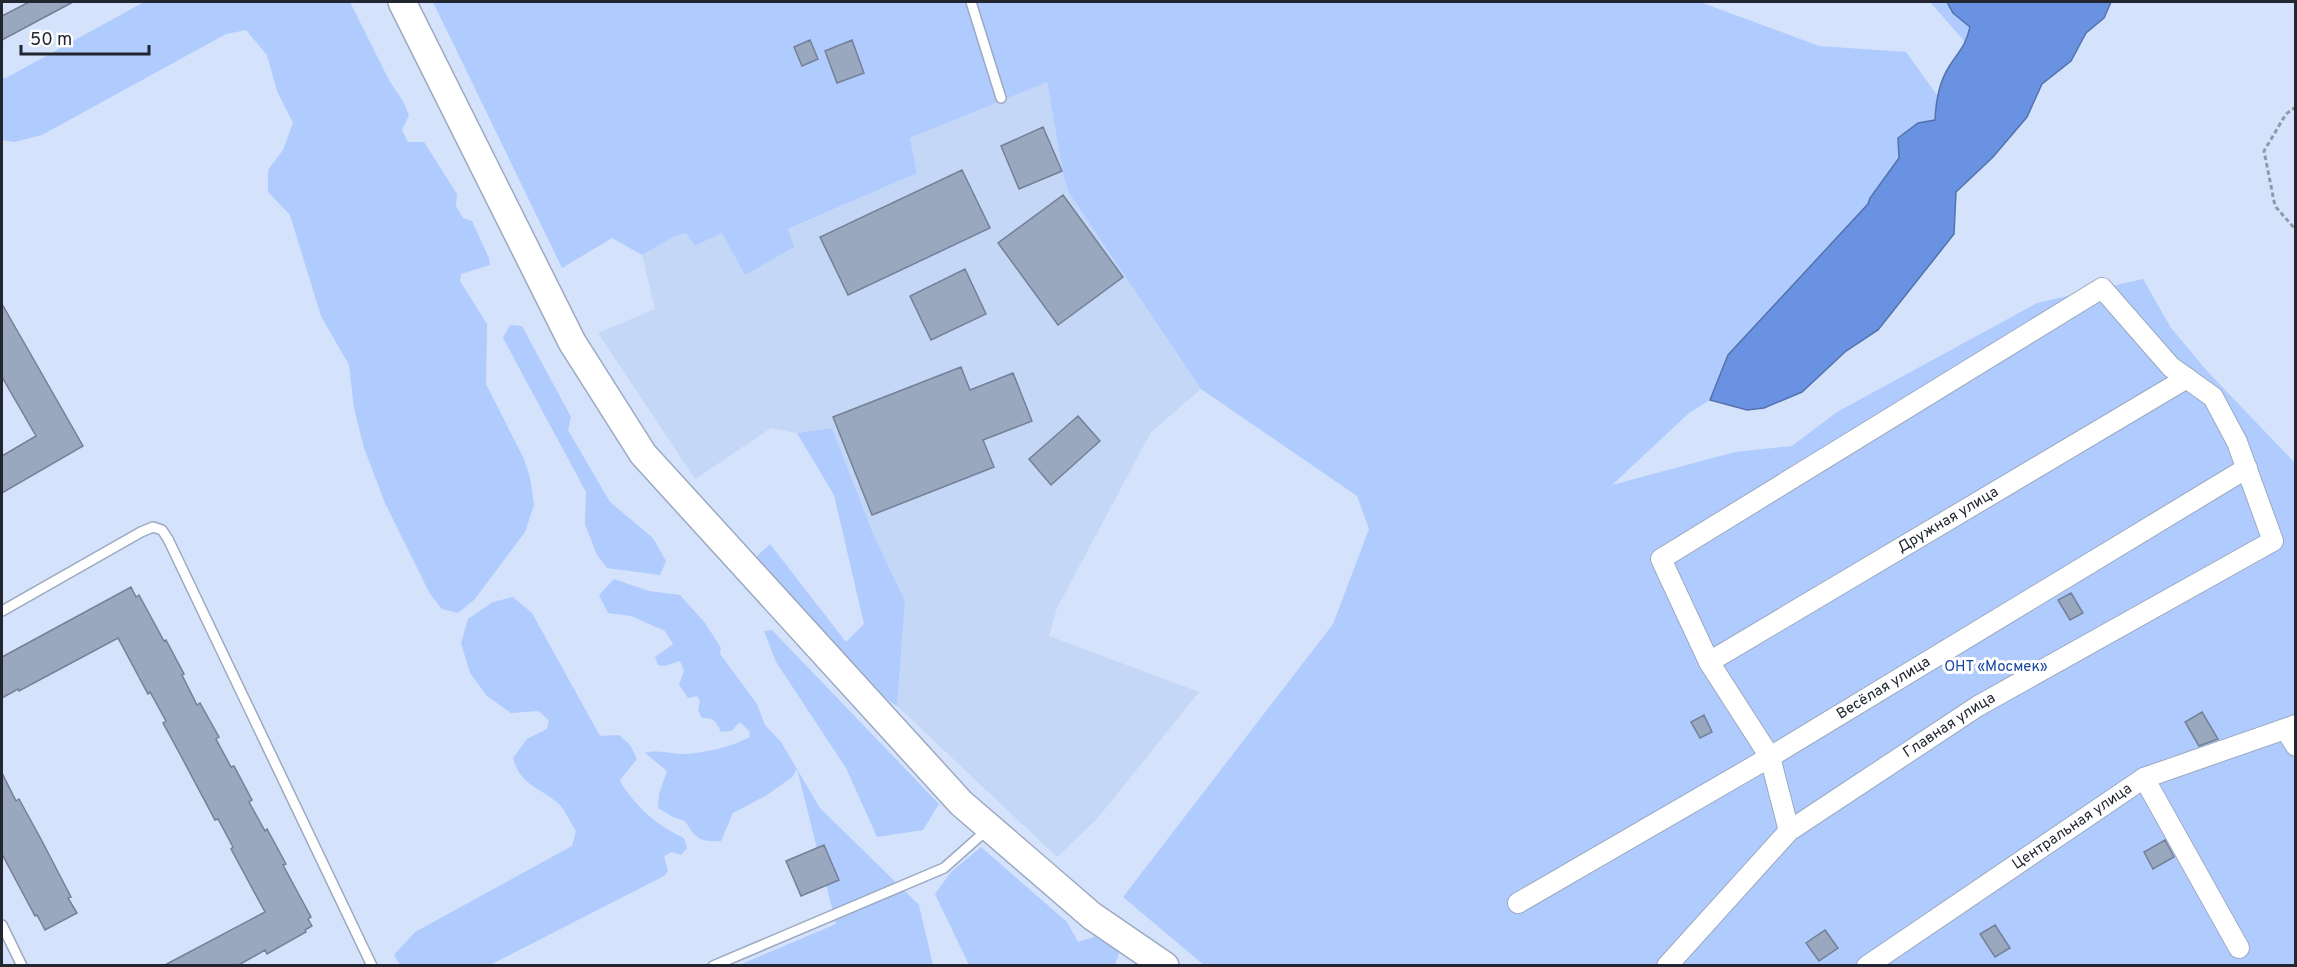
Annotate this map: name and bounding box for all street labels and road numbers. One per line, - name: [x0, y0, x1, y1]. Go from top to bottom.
- street label: Дружная улица: [1894, 483, 2002, 557]
- street label: Весёлая улица: [1833, 653, 1934, 724]
- street label: Главная улица: [1900, 689, 1999, 762]
- street label: Центральная улица: [2009, 779, 2136, 874]

